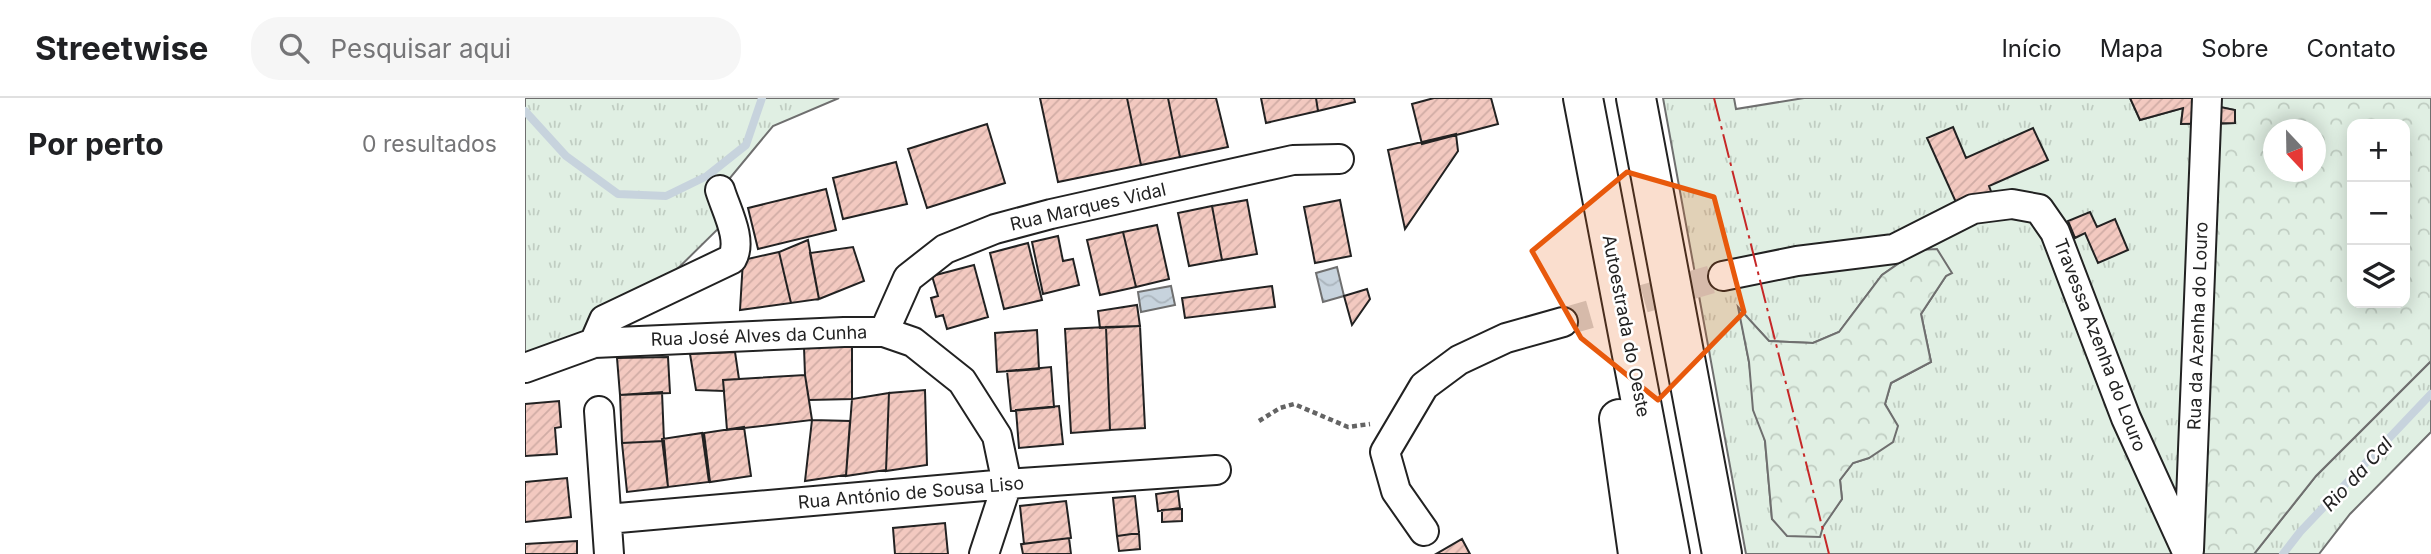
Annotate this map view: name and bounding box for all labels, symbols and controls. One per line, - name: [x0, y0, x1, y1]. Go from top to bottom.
- search box: [251, 17, 741, 80]
- text: Streetwise: [35, 28, 209, 68]
- icon: search: [275, 29, 313, 67]
- text: Pesquisar aqui: [331, 33, 511, 64]
- text: Início: [2001, 34, 2062, 63]
- text: Mapa: [2100, 34, 2163, 63]
- text: Sobre: [2201, 34, 2268, 63]
- text: Contato: [2306, 34, 2396, 63]
- north arrow: [2263, 119, 2326, 182]
- map controls: [2347, 119, 2410, 308]
- button: +: [2347, 119, 2410, 182]
- text: Por perto: [28, 126, 164, 162]
- text: 0 resultados: [362, 130, 497, 158]
- street label: Rua Marques Vidal: [1008, 178, 1168, 235]
- button: −: [2347, 182, 2410, 245]
- street label: Rua da Azenha do Louro: [2183, 221, 2212, 430]
- street label: Autoestrada do Oeste: [1598, 233, 1654, 419]
- street label: Travessa Azenha do Louro: [2050, 235, 2151, 454]
- button: layers: [2347, 245, 2410, 308]
- street label: Rua José Alves da Cunha: [650, 321, 868, 350]
- water label: Rio da Cal: [2317, 432, 2398, 516]
- street label: Rua António de Sousa Liso: [797, 472, 1025, 513]

